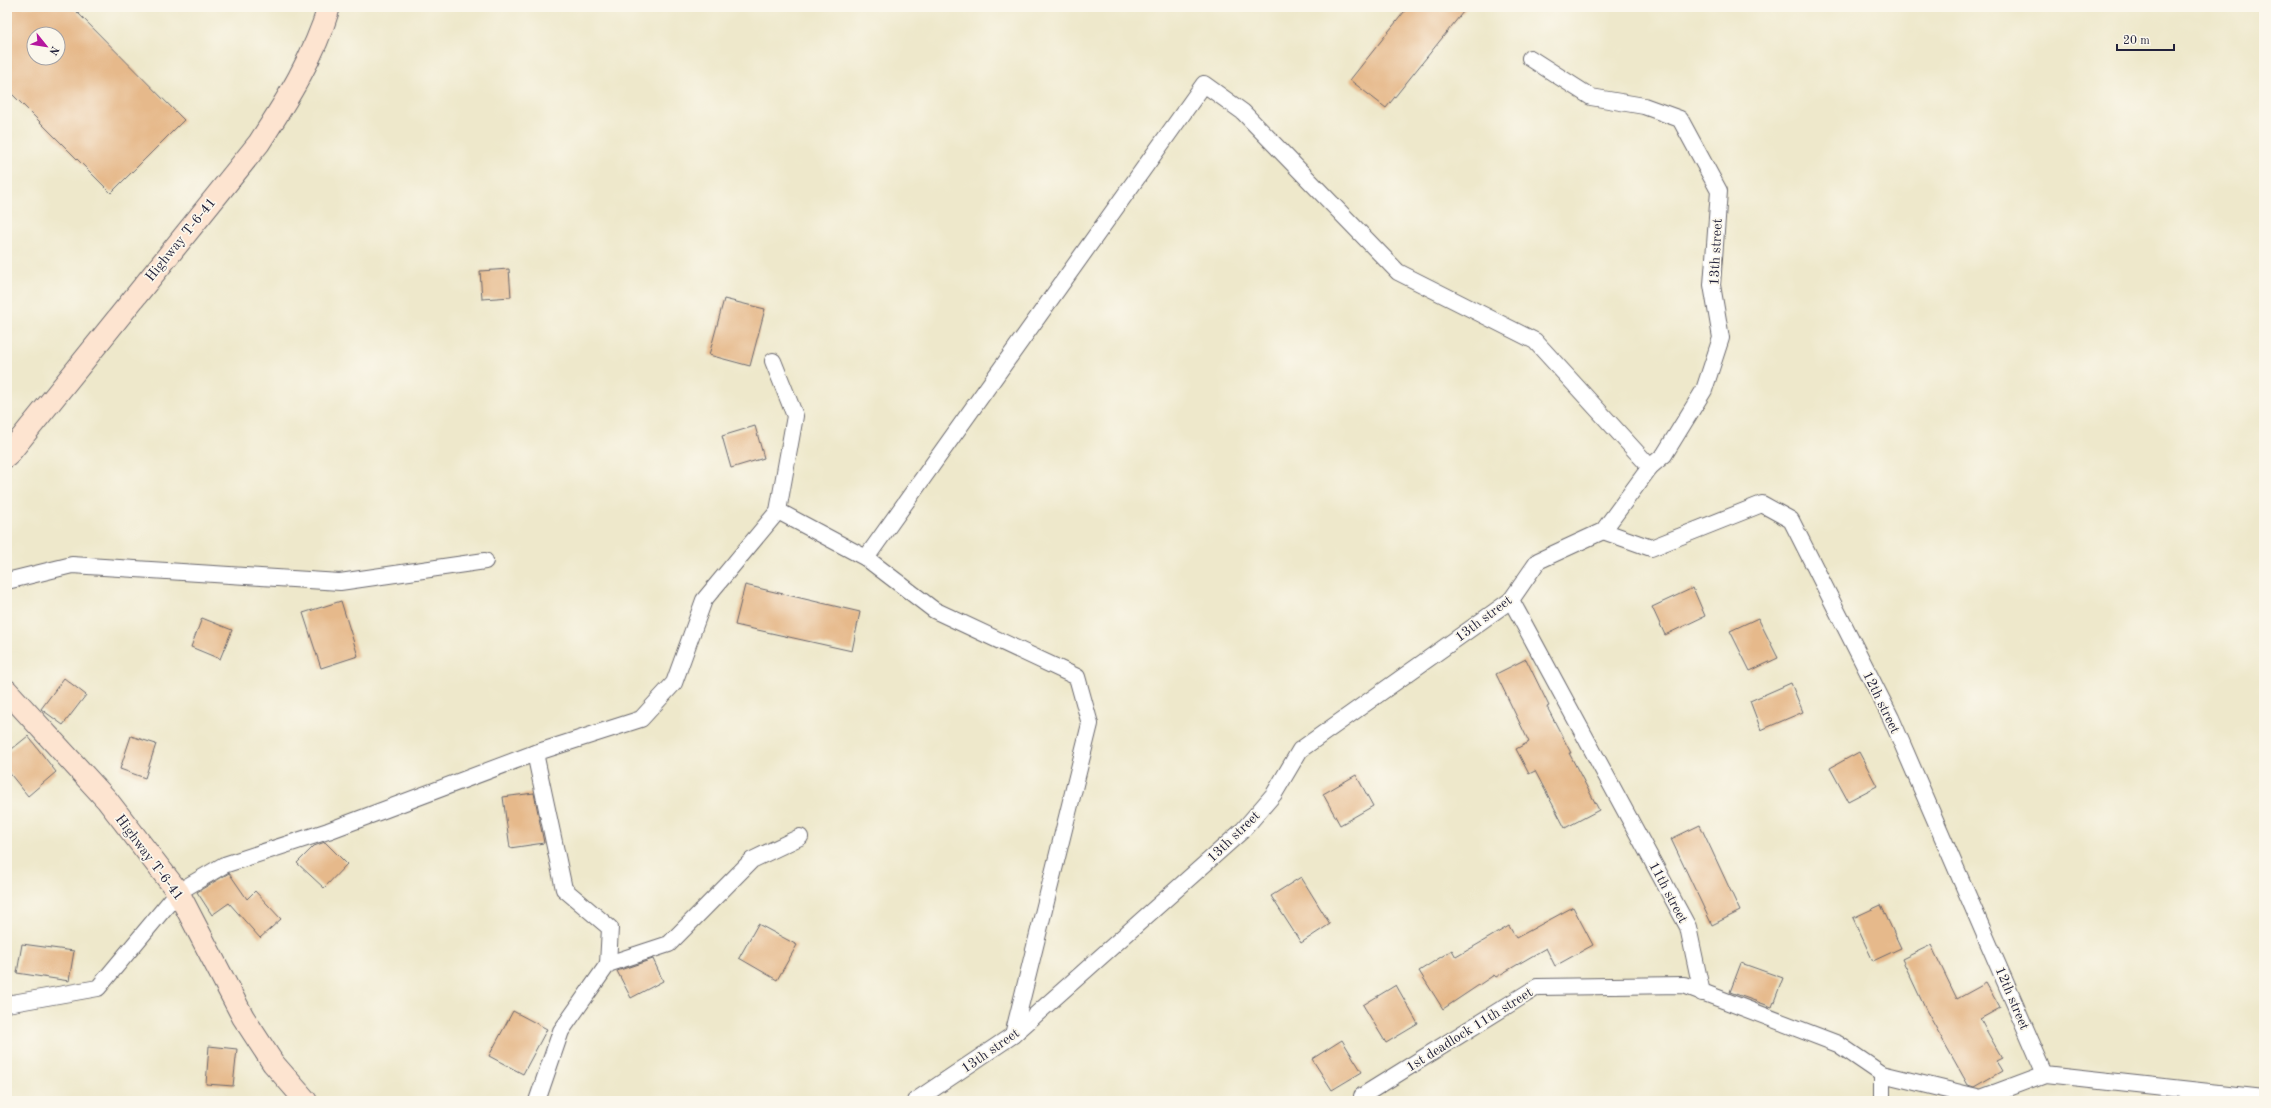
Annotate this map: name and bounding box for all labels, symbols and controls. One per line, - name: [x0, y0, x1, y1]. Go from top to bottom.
- north arrow: [26, 26, 66, 66]
- scale bar: [2117, 26, 2174, 52]
- text: 20 m: [2123, 35, 2150, 47]
- text: N: [46, 44, 60, 57]
- street label: Highway T-6-41: [143, 195, 219, 284]
- street label: 13th street: [1707, 218, 1725, 286]
- street label: 13th street: [1453, 593, 1515, 645]
- street label: 12th street: [1860, 669, 1902, 736]
- street label: 13th street: [1205, 808, 1263, 865]
- street label: Highway T-6-41: [113, 812, 186, 903]
- street label: 11th street: [1646, 860, 1690, 925]
- street label: 12th street: [1993, 965, 2032, 1032]
- street label: 1st deadlock 11th street: [1404, 985, 1535, 1075]
- street label: 13th street: [959, 1026, 1022, 1076]

